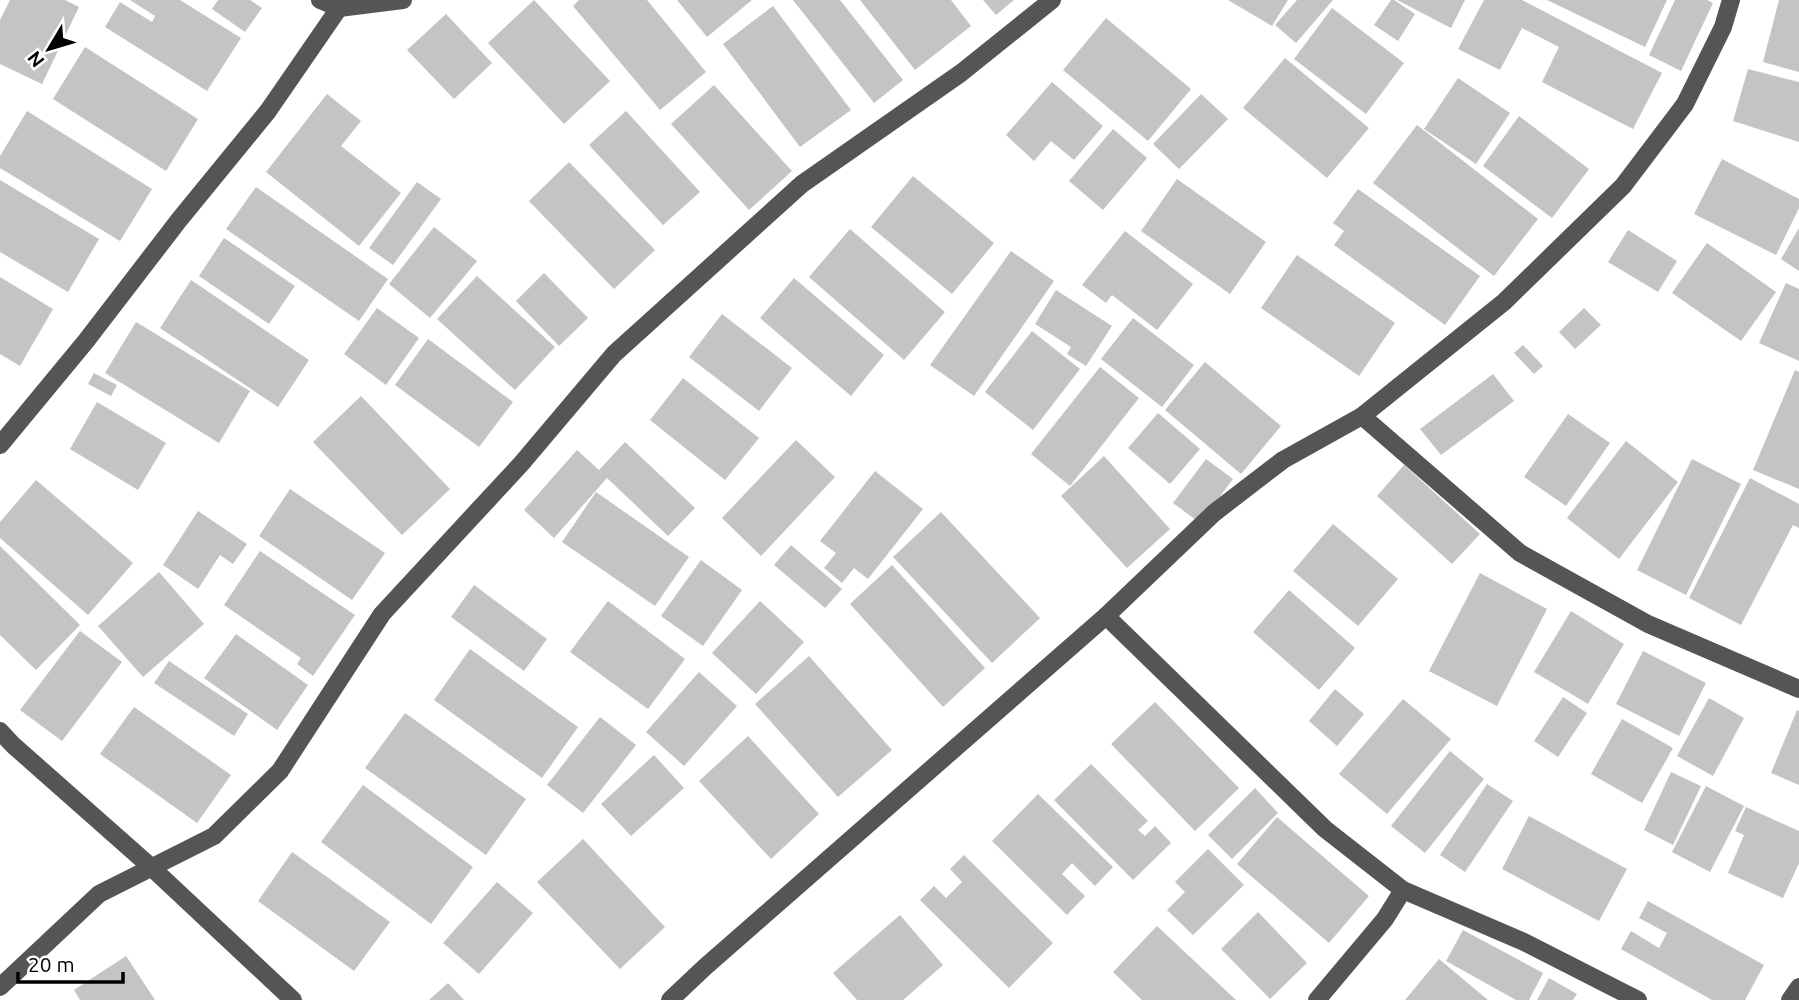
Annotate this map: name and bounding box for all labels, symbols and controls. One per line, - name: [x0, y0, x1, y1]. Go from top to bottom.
- north arrow: [14, 14, 84, 84]
- text: N: [23, 47, 49, 72]
- scale bar: [18, 940, 122, 984]
- text: 20 m: [28, 952, 75, 976]

